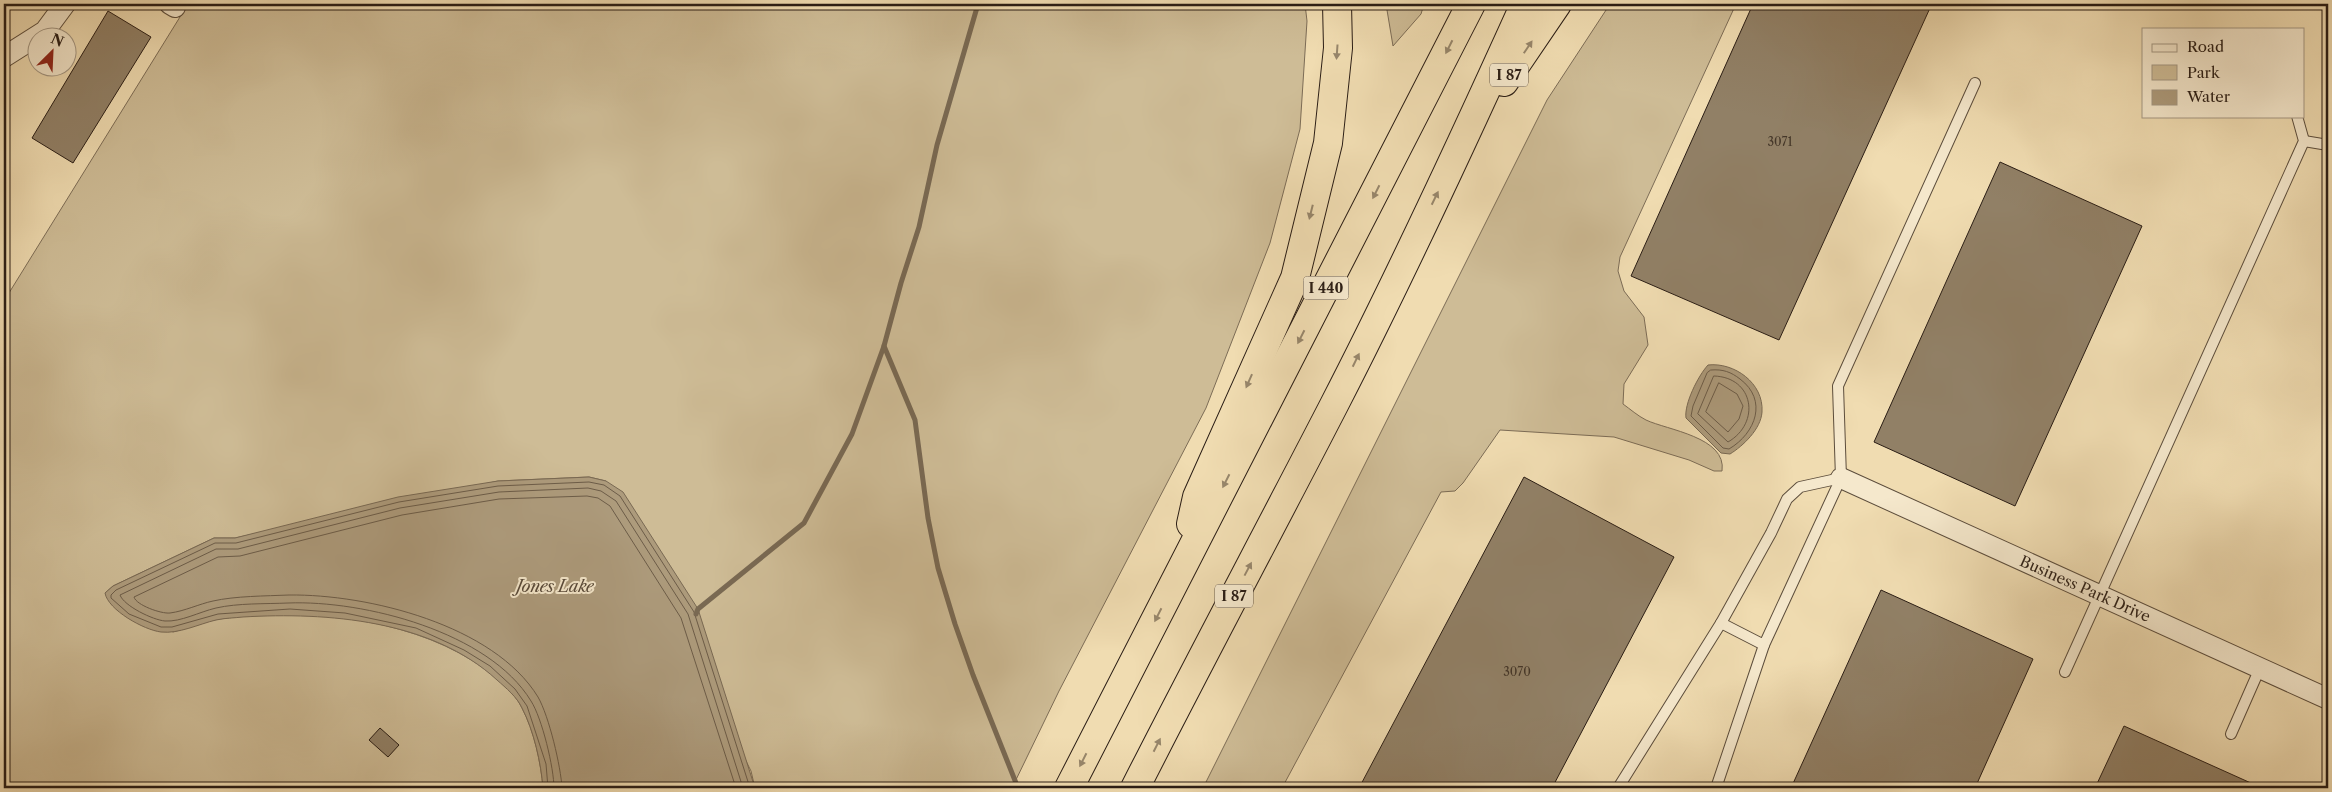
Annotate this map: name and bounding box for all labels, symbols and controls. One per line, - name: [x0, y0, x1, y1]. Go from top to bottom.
- north arrow: [28, 28, 78, 78]
- legend: [2142, 28, 2304, 118]
- text: N: [48, 29, 67, 51]
- text: Road: [2187, 37, 2224, 56]
- one-way arrow: [1445, 40, 1453, 54]
- one-way arrow: [1523, 40, 1533, 54]
- one-way arrow: [1333, 45, 1341, 61]
- text: Park: [2187, 63, 2221, 82]
- road number: I 87: [1490, 64, 1528, 86]
- text: Water: [2186, 87, 2231, 106]
- house number: 3071: [1767, 134, 1793, 149]
- one-way arrow: [1371, 185, 1380, 200]
- one-way arrow: [1431, 191, 1439, 205]
- one-way arrow: [1307, 205, 1315, 220]
- road number: I 440: [1304, 276, 1348, 300]
- one-way arrow: [1297, 330, 1305, 344]
- one-way arrow: [1352, 353, 1360, 367]
- one-way arrow: [1245, 374, 1253, 388]
- one-way arrow: [1222, 474, 1230, 488]
- street label: Business Park Drive: [2017, 551, 2153, 626]
- one-way arrow: [1244, 562, 1252, 576]
- water label: Jones Lake: [511, 576, 595, 596]
- road number: I 87: [1215, 584, 1253, 608]
- one-way arrow: [1154, 608, 1162, 623]
- house number: 3070: [1503, 664, 1531, 679]
- one-way arrow: [1153, 738, 1161, 752]
- one-way arrow: [1079, 753, 1087, 767]

